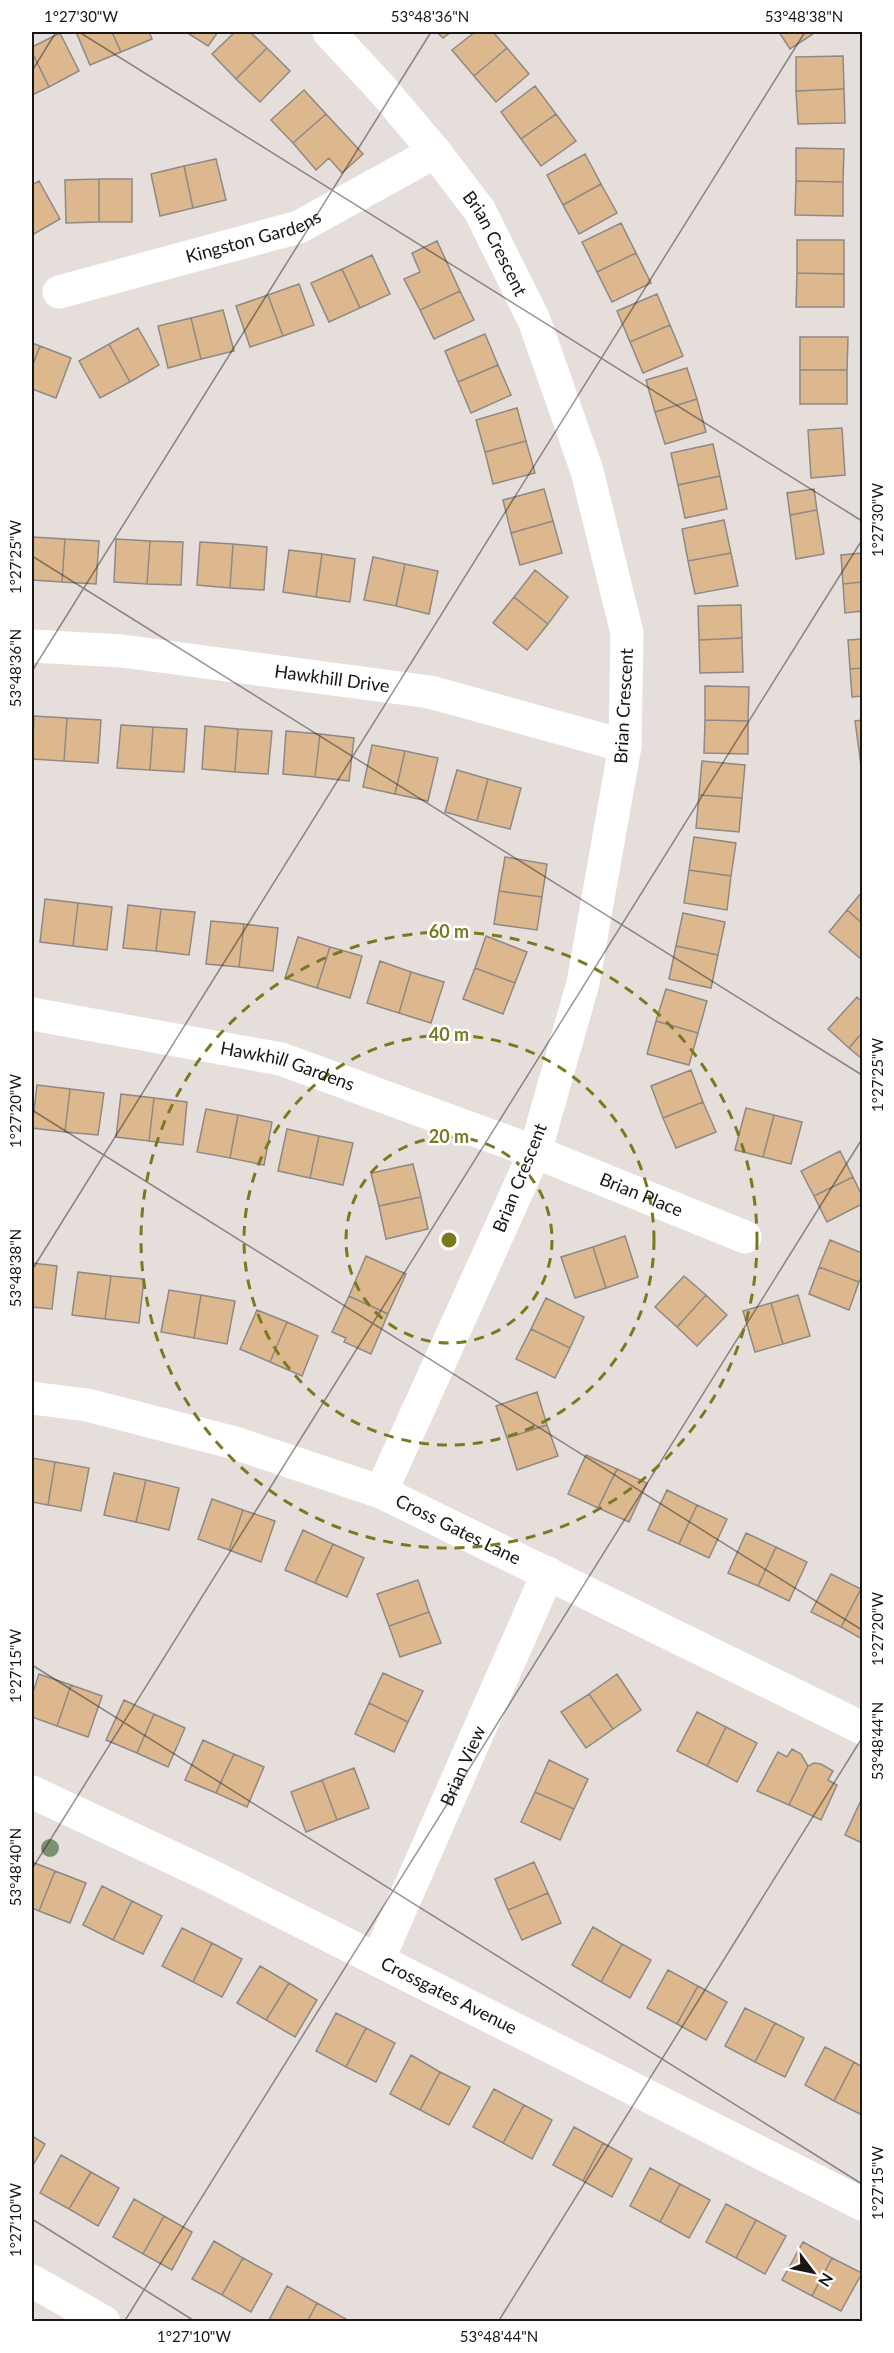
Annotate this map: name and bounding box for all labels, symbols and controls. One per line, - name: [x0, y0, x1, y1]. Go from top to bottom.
- text: 1°27'30"W: [44, 7, 118, 25]
- text: 53°48'36"N: [391, 7, 469, 25]
- text: 53°48'38"N: [765, 7, 843, 25]
- street label: Brian Crescent: [459, 186, 533, 300]
- street label: Kingston Gardens: [183, 205, 325, 267]
- text: 1°27'30"W: [868, 483, 886, 557]
- text: 1°27'25"W: [6, 520, 24, 594]
- text: 53°48'36"N: [6, 629, 24, 707]
- street label: Brian Crescent: [609, 647, 637, 764]
- street label: Hawkhill Drive: [273, 659, 391, 697]
- text: 60 m: [429, 920, 469, 942]
- text: 40 m: [429, 1023, 469, 1045]
- street label: Hawkhill Gardens: [219, 1036, 358, 1095]
- text: 1°27'25"W: [868, 1038, 886, 1112]
- text: 1°27'20"W: [6, 1074, 24, 1148]
- street label: Brian Crescent: [487, 1119, 551, 1235]
- text: 20 m: [429, 1125, 469, 1147]
- street label: Brian Place: [597, 1167, 686, 1221]
- text: 53°48'38"N: [6, 1229, 24, 1307]
- centre of rings: [439, 1230, 459, 1250]
- street label: Cross Gates Lane: [392, 1489, 525, 1569]
- text: 1°27'20"W: [868, 1592, 886, 1666]
- text: 1°27'15"W: [6, 1629, 24, 1703]
- text: 53°48'44"N: [868, 1702, 886, 1780]
- street label: Brian View: [435, 1722, 490, 1809]
- text: 53°48'40"N: [6, 1828, 24, 1906]
- street label: Crossgates Avenue: [378, 1951, 521, 2038]
- text: 1°27'15"W: [868, 2146, 886, 2220]
- text: 1°27'10"W: [6, 2183, 24, 2257]
- north arrow: [783, 2242, 843, 2302]
- text: N: [815, 2270, 837, 2290]
- text: 1°27'10"W: [157, 2327, 231, 2345]
- text: 53°48'44"N: [460, 2327, 538, 2345]

